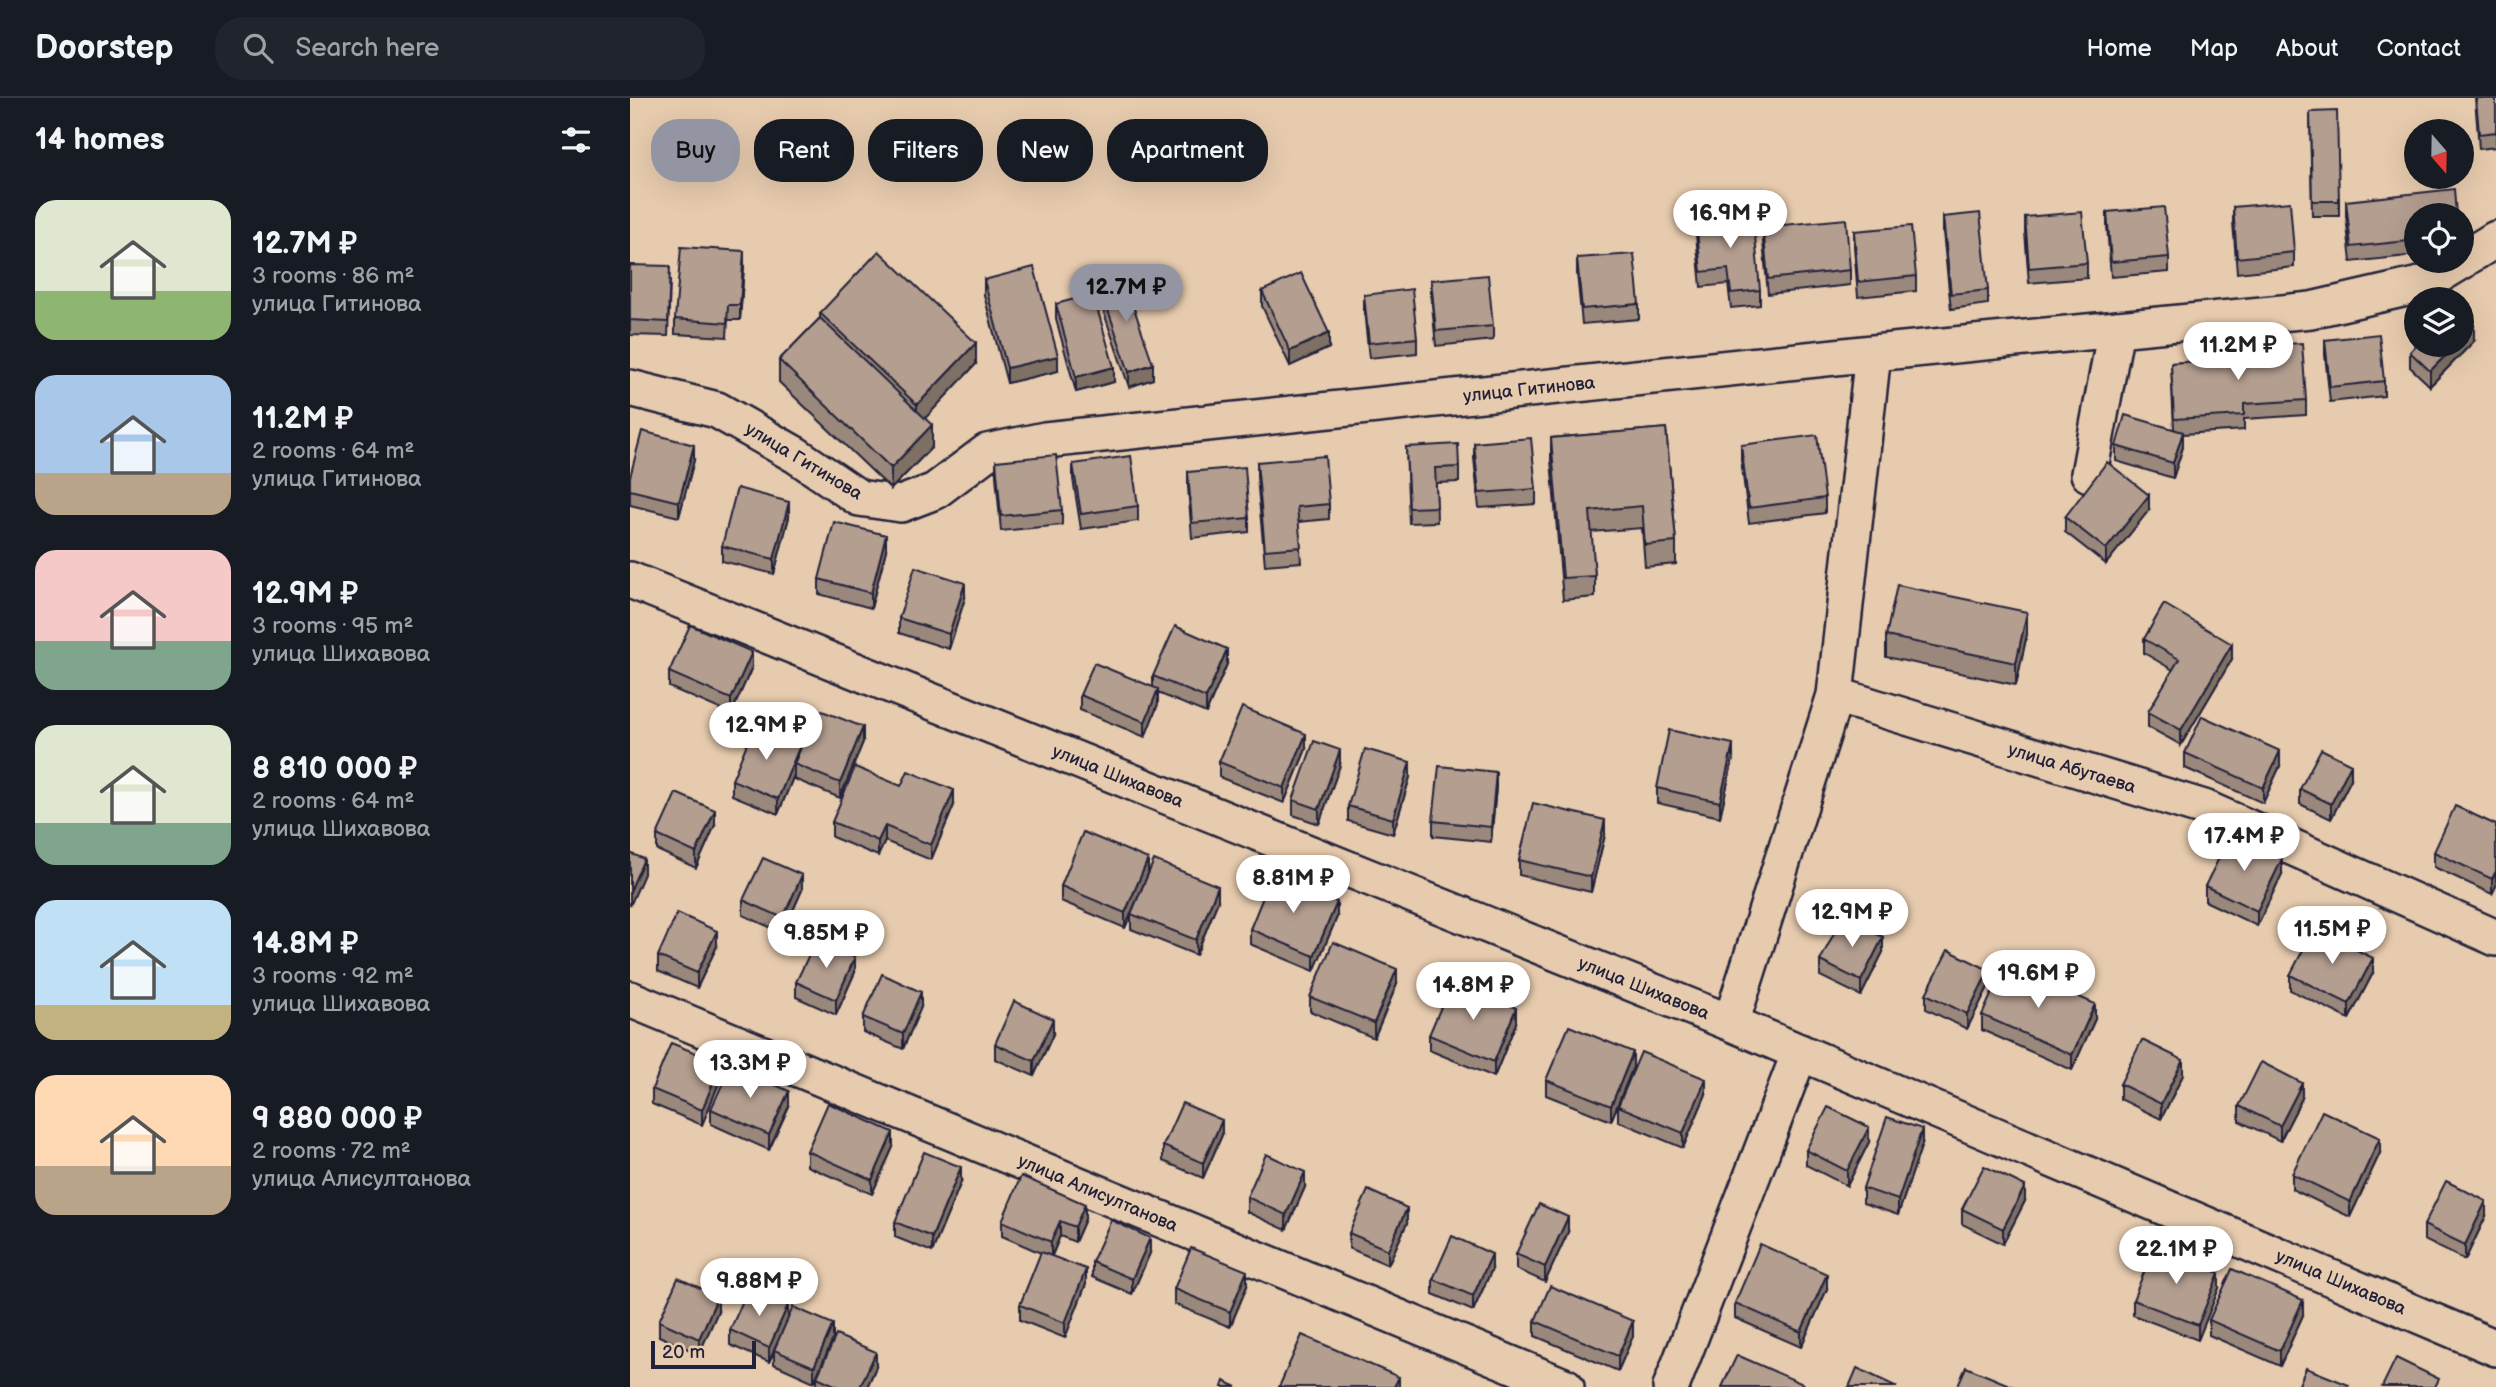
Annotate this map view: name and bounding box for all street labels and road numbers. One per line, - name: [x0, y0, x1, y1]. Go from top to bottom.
- street label: улица Гитинова: [1462, 372, 1596, 407]
- street label: улица Гитинова: [741, 418, 866, 505]
- street label: улица Абутаева: [2005, 739, 2139, 798]
- street label: улица Шихавова: [1049, 741, 1187, 812]
- street label: улица Шихавова: [1575, 953, 1713, 1024]
- street label: улица Алисултанова: [1015, 1150, 1181, 1237]
- street label: улица Шихавова: [2272, 1246, 2409, 1320]

